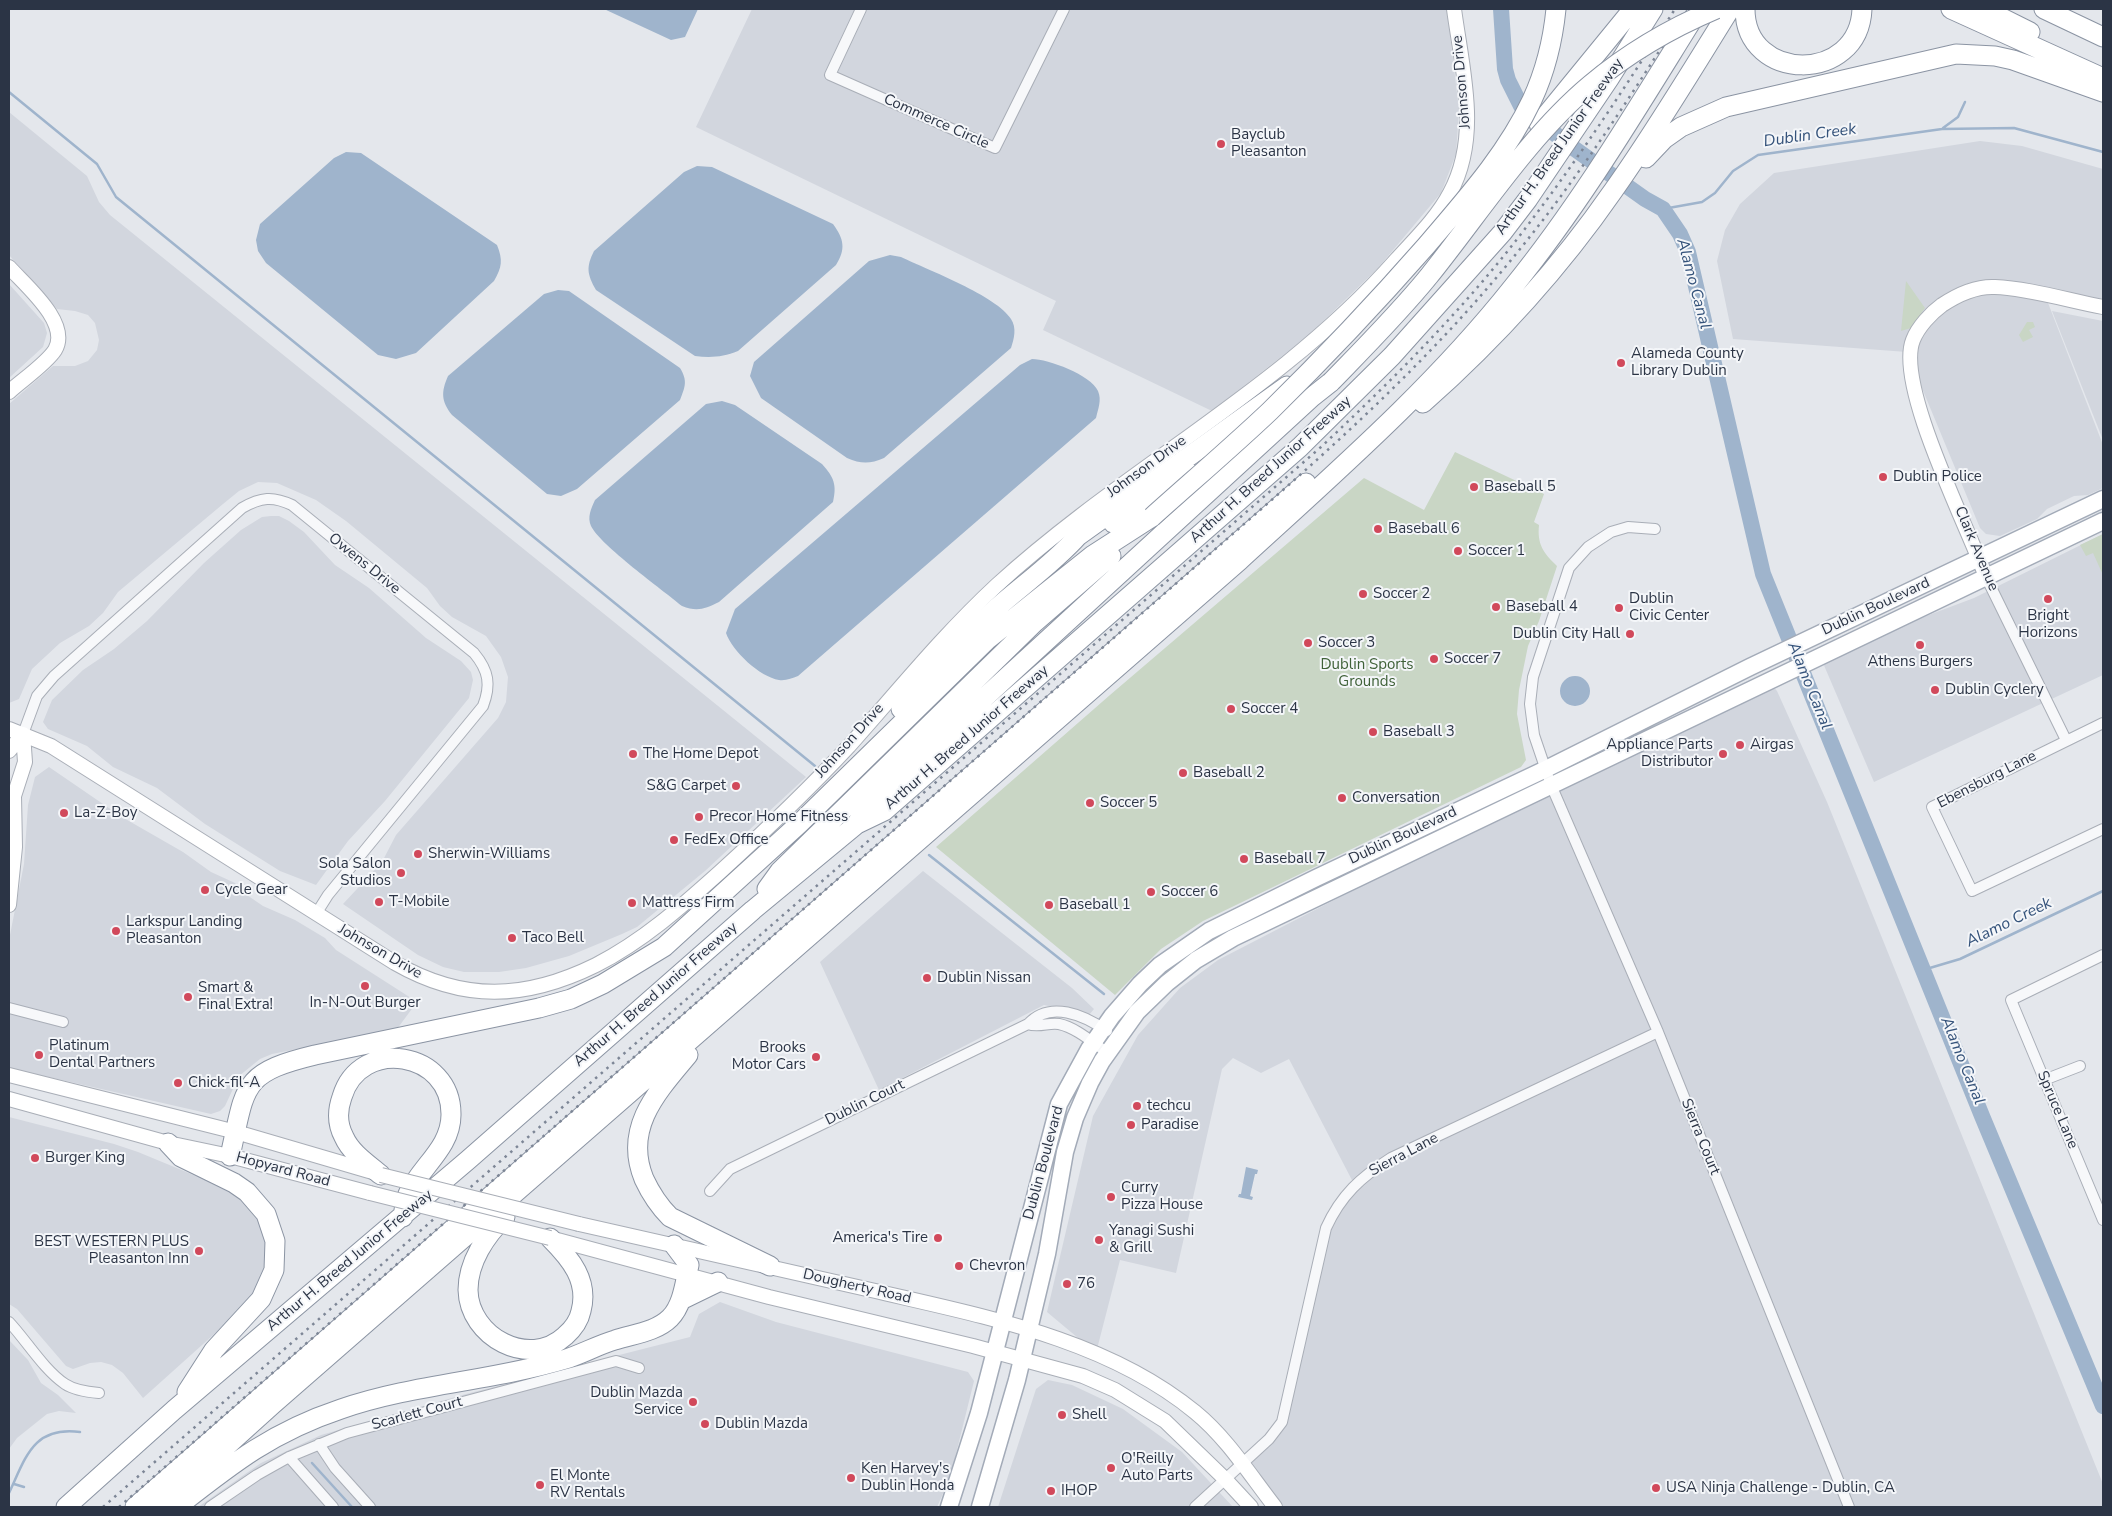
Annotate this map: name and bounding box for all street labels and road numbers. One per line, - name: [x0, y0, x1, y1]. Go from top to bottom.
- street label: Johnson Drive: [1449, 35, 1475, 129]
- street label: Arthur H. Breed Junior Freeway: [1492, 55, 1628, 239]
- street label: Commerce Circle: [880, 91, 992, 153]
- street label: Arthur H. Breed Junior Freeway: [1187, 393, 1355, 547]
- street label: Johnson Drive: [1104, 432, 1190, 502]
- street label: Clark Avenue: [1950, 504, 2002, 594]
- street label: Owens Drive: [324, 530, 404, 598]
- street label: Dublin Boulevard: [1819, 574, 1933, 640]
- street label: Arthur H. Breed Junior Freeway: [882, 662, 1052, 814]
- street label: Johnson Drive: [812, 700, 888, 782]
- street label: Ebensburg Lane: [1934, 747, 2040, 813]
- street label: Dublin Boulevard: [1346, 803, 1460, 869]
- street label: Arthur H. Breed Junior Freeway: [571, 919, 741, 1071]
- street label: Johnson Drive: [335, 921, 425, 983]
- street label: Spruce Lane: [2033, 1068, 2081, 1152]
- street label: Dublin Court: [822, 1076, 908, 1130]
- street label: Sierra Court: [1677, 1096, 1723, 1178]
- street label: Dublin Boulevard: [1020, 1104, 1068, 1222]
- street label: Sierra Lane: [1366, 1129, 1442, 1181]
- street label: Hopyard Road: [234, 1149, 332, 1191]
- street label: Arthur H. Breed Junior Freeway: [263, 1186, 437, 1336]
- street label: Dougherty Road: [801, 1266, 913, 1308]
- street label: Scarlett Court: [370, 1393, 464, 1435]

